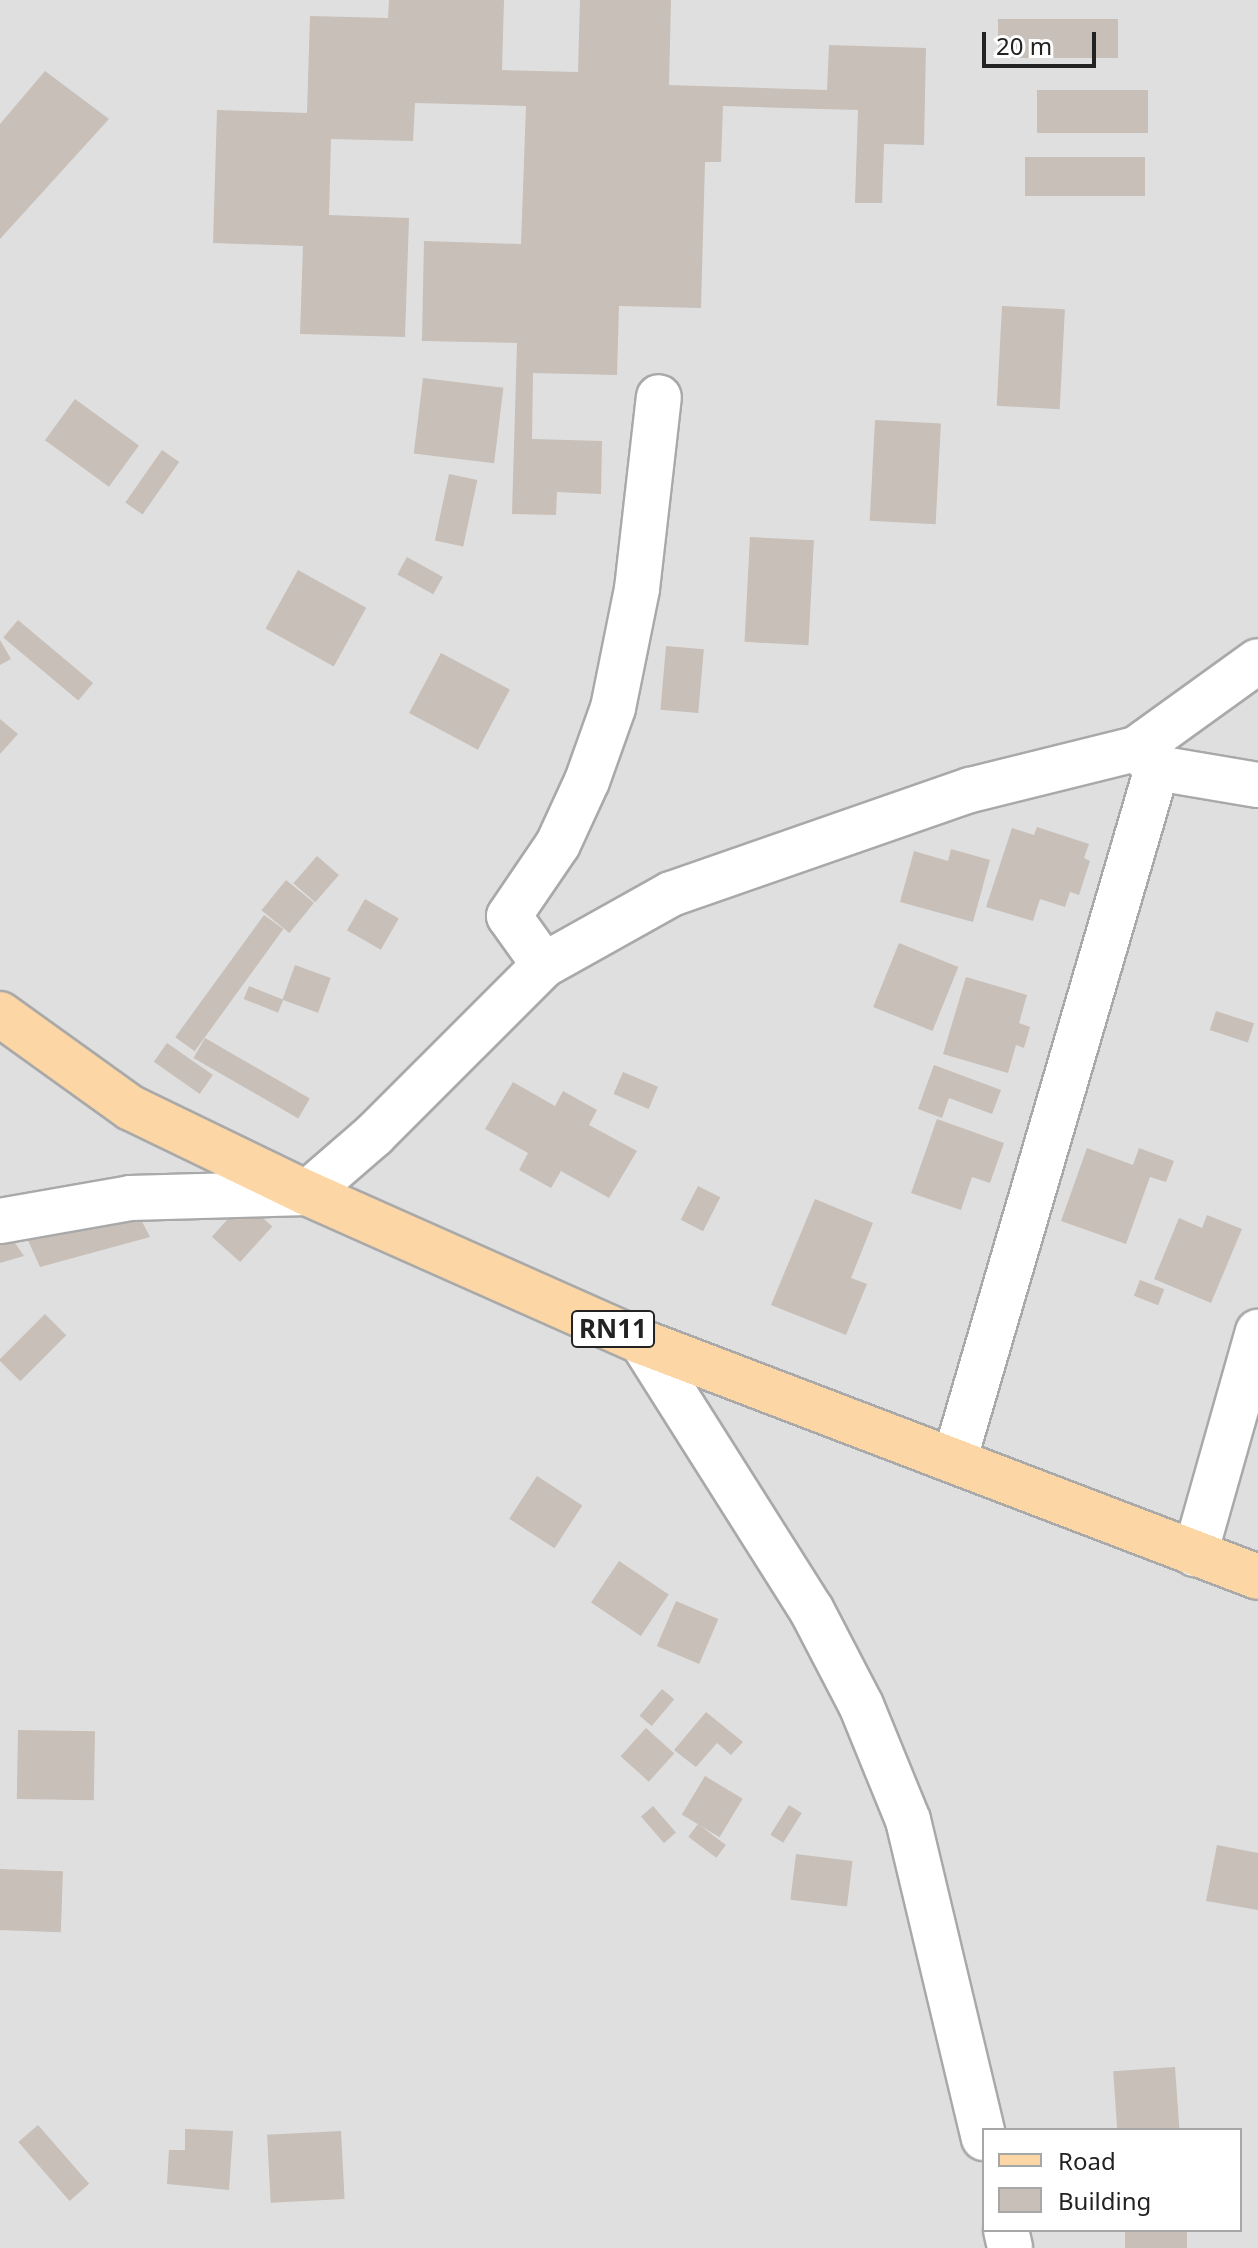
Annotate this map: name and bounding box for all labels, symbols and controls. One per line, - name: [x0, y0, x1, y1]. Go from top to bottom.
- scale bar: [986, 16, 1100, 66]
- text: 20 m: [996, 29, 1052, 62]
- road number: RN11: [571, 1307, 655, 1351]
- legend: [982, 2128, 1242, 2232]
- text: Road: [1058, 2144, 1116, 2177]
- text: Building: [1058, 2184, 1151, 2217]

